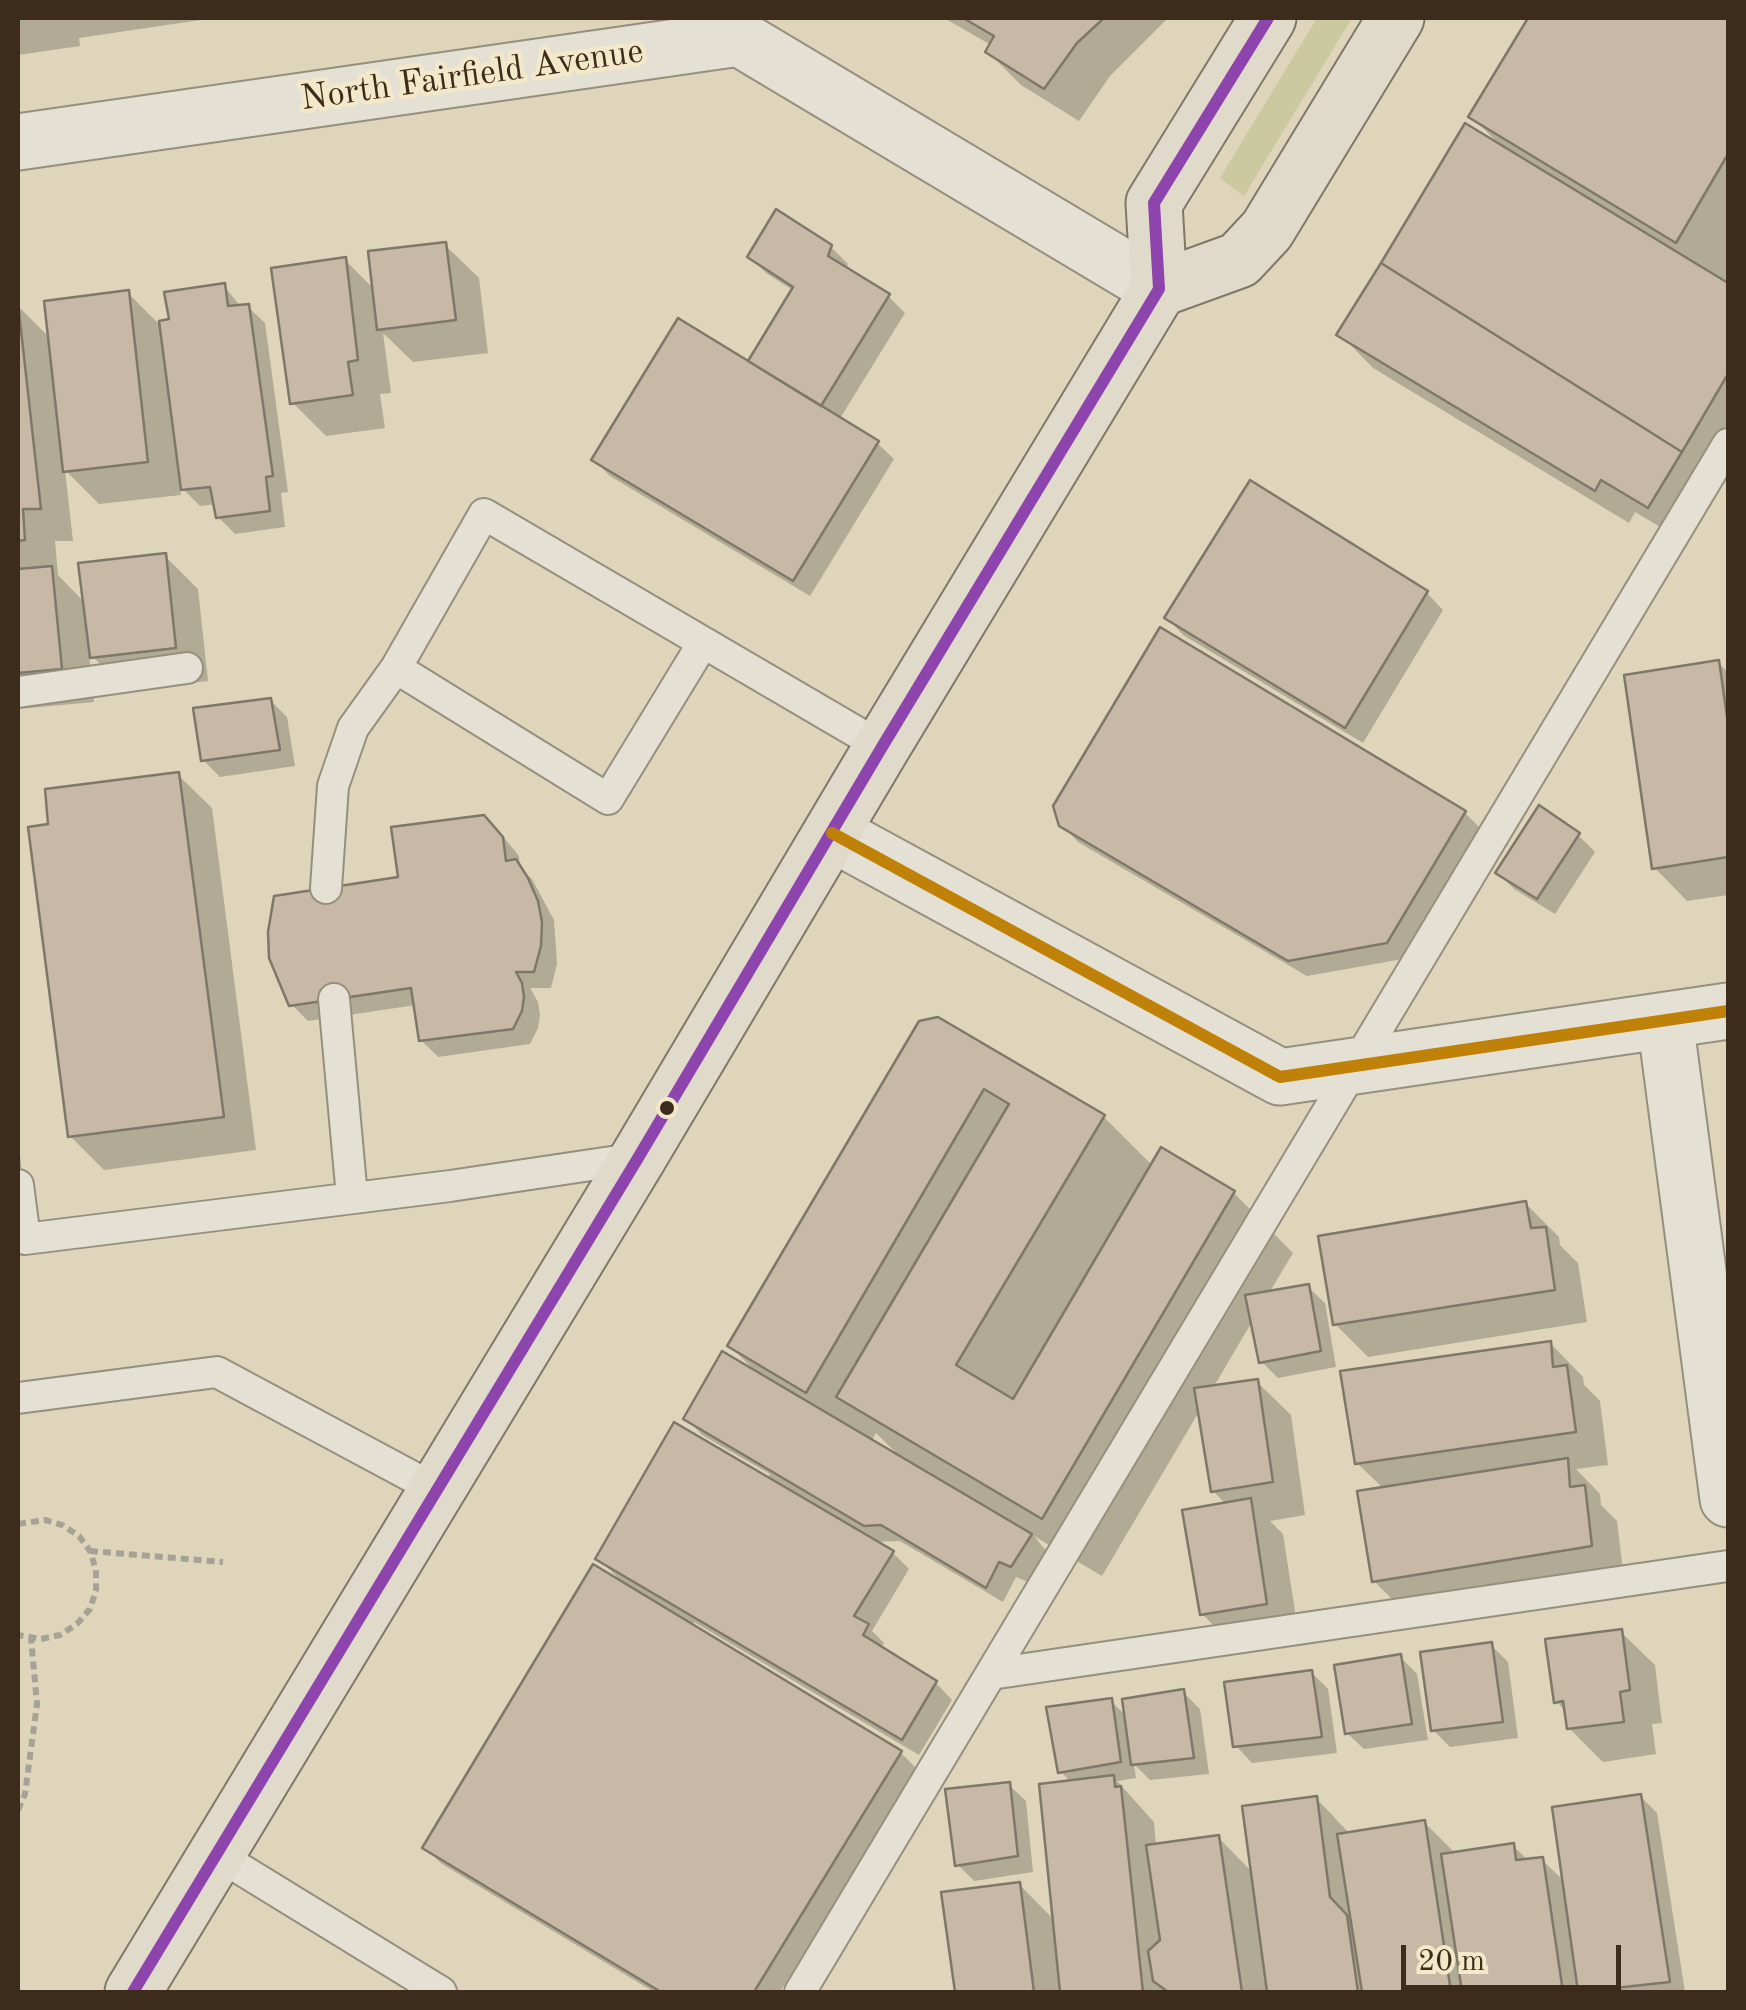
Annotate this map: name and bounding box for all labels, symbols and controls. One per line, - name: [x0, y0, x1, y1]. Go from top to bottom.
- street label: North Fairfield Avenue: [298, 31, 646, 121]
- unlabelled marker: [657, 1098, 677, 1118]
- scale bar: [1406, 1925, 1626, 1987]
- text: 20 m: [1418, 1947, 1485, 1977]

